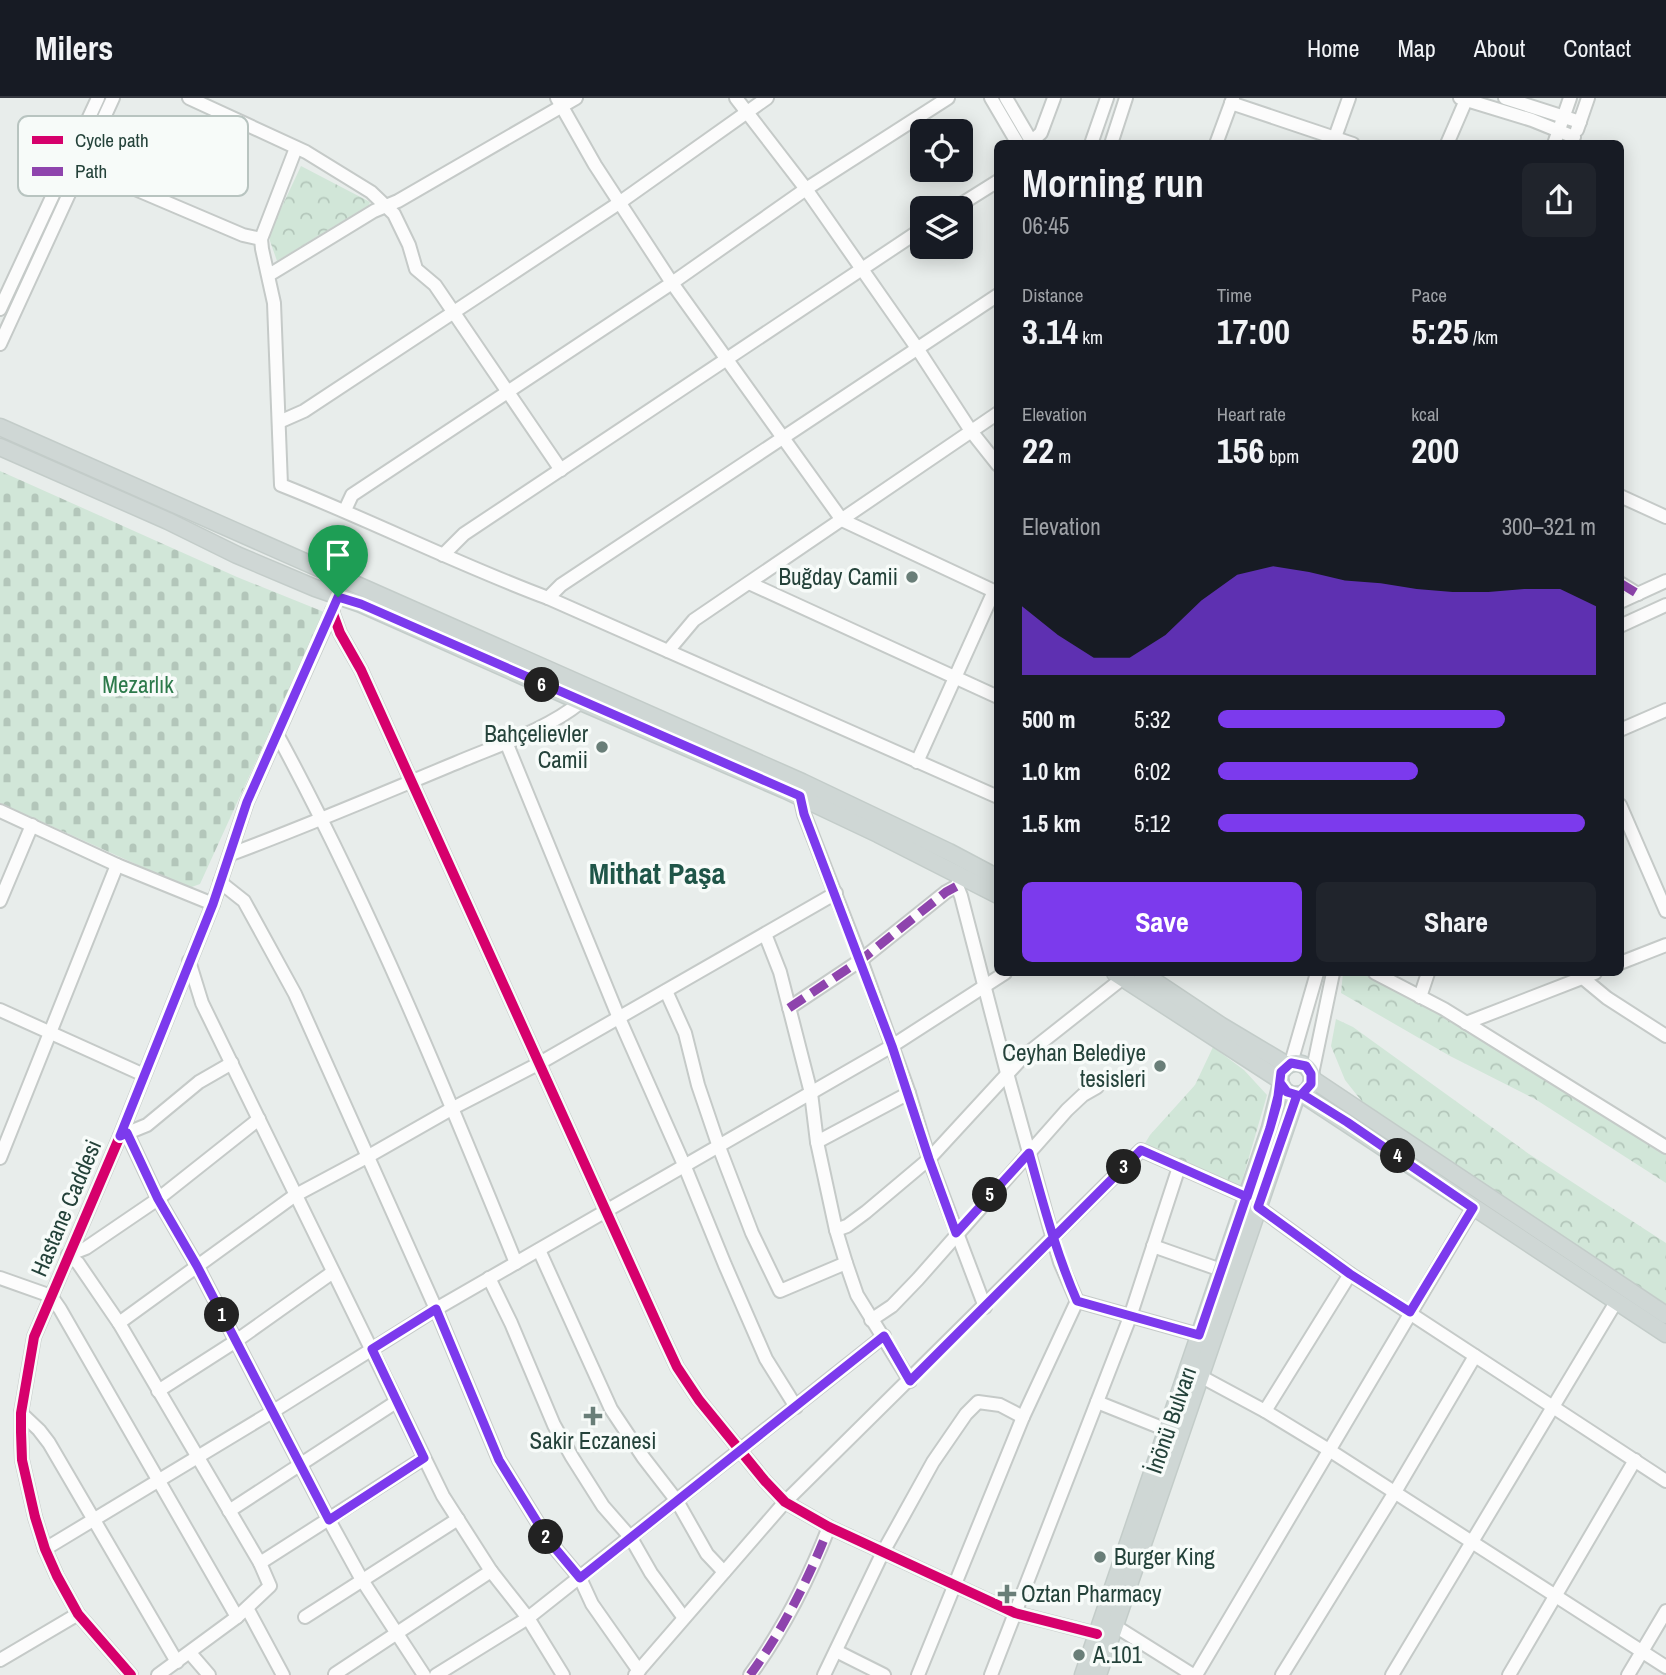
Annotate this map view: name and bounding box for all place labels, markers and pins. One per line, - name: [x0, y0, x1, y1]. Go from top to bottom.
- pin: [308, 525, 368, 597]
- place label: Buğday Camii: [778, 561, 898, 592]
- marker: Buğday Camii: [904, 569, 920, 585]
- pin: 6: [524, 668, 560, 702]
- place label: Bahçelievler Camii: [484, 718, 589, 775]
- marker: Bahçelievler Camii: [594, 739, 610, 755]
- place label: Ceyhan Belediye tesisleri: [1002, 1037, 1146, 1094]
- marker: Ceyhan Belediye tesisleri: [1152, 1058, 1168, 1074]
- pin: 4: [1380, 1138, 1416, 1174]
- pin: 3: [1106, 1150, 1142, 1184]
- pin: 5: [972, 1178, 1007, 1212]
- pin: 1: [204, 1298, 240, 1332]
- marker: Sakir Eczanesi: [585, 1408, 601, 1424]
- place label: Sakir Eczanesi: [530, 1425, 656, 1456]
- pin: 2: [528, 1520, 564, 1554]
- place label: Burger King: [1114, 1541, 1215, 1572]
- marker: Burger King: [1092, 1549, 1108, 1565]
- place label: Oztan Pharmacy: [1021, 1578, 1162, 1609]
- marker: Oztan Pharmacy: [999, 1586, 1015, 1602]
- place label: A.101: [1092, 1639, 1143, 1670]
- marker: A.101: [1071, 1647, 1087, 1663]

